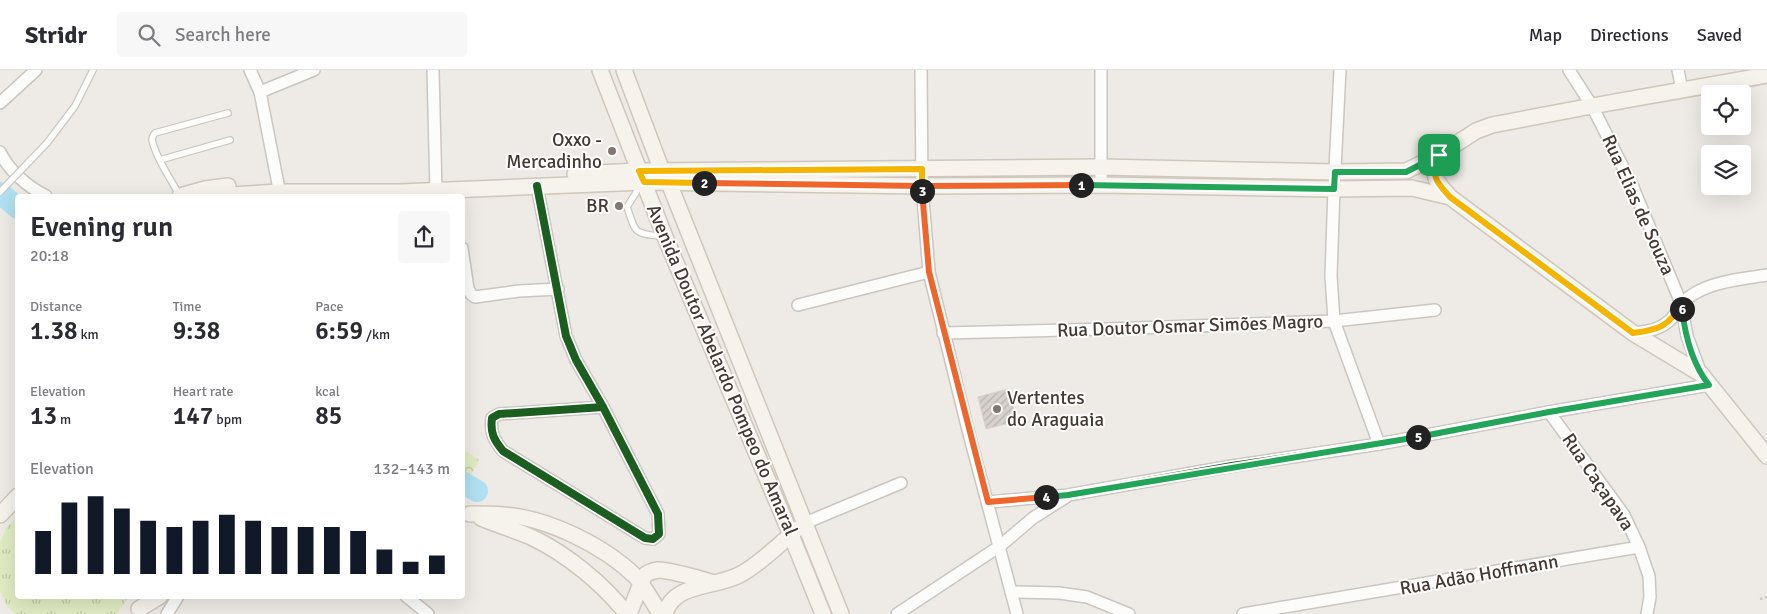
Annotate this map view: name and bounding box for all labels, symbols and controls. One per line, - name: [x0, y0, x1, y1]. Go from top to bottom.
- search box: [117, 12, 467, 57]
- text: Stridr: [25, 20, 87, 50]
- icon: search: [135, 21, 163, 49]
- text: Search here: [175, 23, 271, 47]
- text: Map: [1529, 24, 1562, 46]
- text: Directions: [1590, 24, 1669, 46]
- text: Saved: [1697, 24, 1742, 46]
- map controls: [1701, 85, 1751, 195]
- button: locate: [1701, 85, 1751, 135]
- place label: Oxxo - Mercadinho: [506, 128, 602, 174]
- street label: Rua Elias de Souza: [1596, 131, 1680, 279]
- pin: [1418, 134, 1460, 176]
- icon: arrive: [1425, 141, 1453, 169]
- marker: Oxxo - Mercadinho: [606, 145, 618, 157]
- button: layers: [1701, 145, 1751, 195]
- pin: 2: [692, 170, 716, 196]
- pin: 1: [1068, 172, 1094, 198]
- text: 2: [701, 175, 708, 192]
- text: 1: [1078, 177, 1085, 194]
- pin: 3: [910, 178, 934, 204]
- text: 3: [919, 183, 926, 200]
- place label: BR: [586, 194, 609, 218]
- marker: BR: [613, 200, 625, 212]
- street label: Avenida Doutor Abelardo Pompeo do Amaral: [641, 201, 803, 539]
- text: Evening run: [30, 210, 173, 244]
- button: share: [398, 211, 450, 263]
- text: 20:18: [30, 246, 69, 266]
- pin: 6: [1670, 296, 1694, 322]
- text: Distance: [30, 298, 82, 315]
- text: Time: [173, 298, 202, 315]
- text: Pace: [315, 298, 344, 315]
- text: 6: [1679, 301, 1686, 318]
- street label: Rua Doutor Osmar Simões Magro: [1057, 309, 1324, 343]
- text: 1.38: [30, 315, 77, 346]
- text: 9:38: [173, 315, 220, 346]
- text: 6:59: [315, 315, 363, 346]
- text: km: [77, 326, 99, 343]
- text: /km: [363, 326, 390, 343]
- text: Elevation: [30, 383, 86, 400]
- text: Heart rate: [173, 383, 233, 400]
- text: kcal: [315, 383, 340, 400]
- place label: Vertentes do Araguaia: [1007, 386, 1104, 432]
- text: 13: [30, 400, 57, 431]
- text: 147: [173, 400, 213, 431]
- text: 85: [315, 400, 342, 431]
- marker: Vertentes do Araguaia: [991, 403, 1003, 415]
- text: m: [57, 411, 71, 428]
- text: bpm: [213, 411, 242, 428]
- pin: 5: [1406, 424, 1430, 450]
- text: 5: [1415, 429, 1422, 446]
- street label: Rua Caçapava: [1557, 429, 1639, 535]
- text: Elevation: [30, 459, 94, 479]
- text: 132–143 m: [373, 459, 450, 479]
- pin: 4: [1034, 484, 1058, 510]
- text: 4: [1043, 489, 1050, 506]
- street label: Rua Adão Hoffmann: [1398, 549, 1560, 601]

